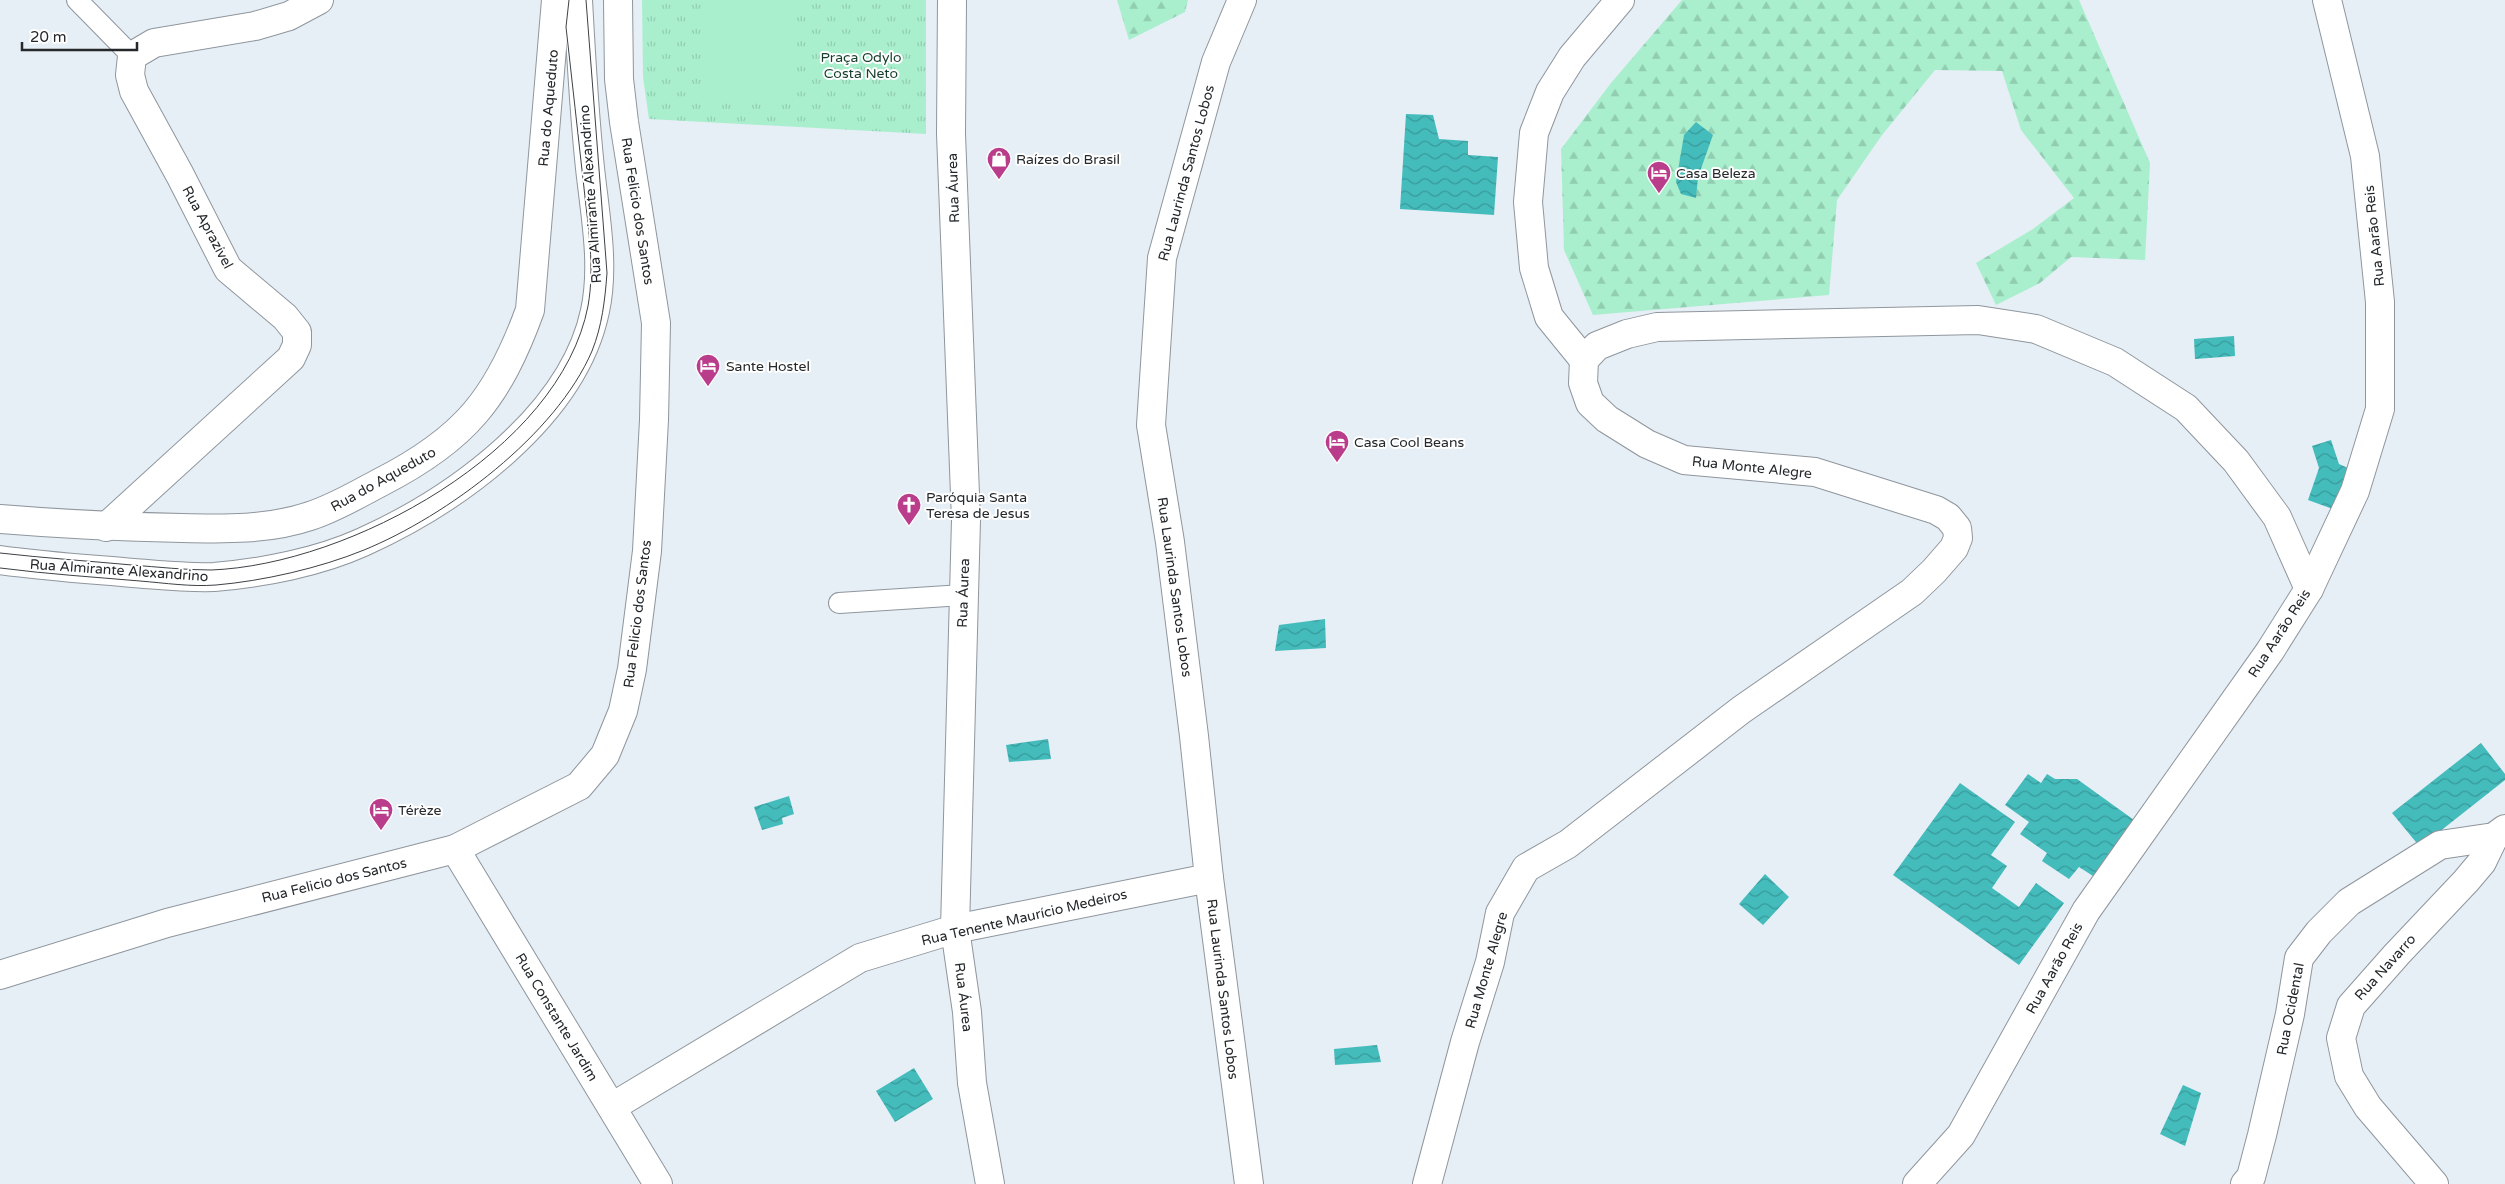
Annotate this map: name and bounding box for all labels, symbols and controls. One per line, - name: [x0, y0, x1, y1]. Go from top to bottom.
- scale bar: [22, 20, 138, 52]
- text: 20 m: [30, 28, 67, 46]
- street label: Rua do Aqueduto: [535, 49, 562, 167]
- park label: Praça Odylo Costa Neto: [821, 49, 901, 82]
- street label: Rua Laurinda Santos Lobos: [1155, 83, 1218, 263]
- street label: Rua Almirante Alexandrino: [576, 104, 605, 284]
- street label: Rua Felicio dos Santos: [617, 136, 658, 286]
- shop icon: Raízes do Brasil: [986, 146, 1012, 180]
- place label: Raízes do Brasil: [1016, 151, 1120, 168]
- street label: Rua Áurea: [944, 153, 963, 223]
- hotel icon: Casa Beleza: [1646, 160, 1672, 194]
- place label: Casa Beleza: [1676, 165, 1756, 182]
- street label: Rua Aprazível: [179, 183, 237, 272]
- street label: Rua Aarão Reis: [2361, 184, 2388, 287]
- hotel icon: Sante Hostel: [695, 353, 721, 387]
- place label: Sante Hostel: [726, 358, 810, 375]
- hotel icon: Casa Cool Beans: [1324, 429, 1350, 463]
- place label: Casa Cool Beans: [1354, 434, 1464, 451]
- street label: Rua do Aqueduto: [328, 443, 439, 515]
- street label: Rua Monte Alegre: [1691, 453, 1813, 482]
- place label: Paróquia Santa Teresa de Jesus: [926, 489, 1030, 522]
- church icon: Paróquia Santa Teresa de Jesus: [896, 492, 922, 526]
- street label: Rua Laurinda Santos Lobos: [1153, 496, 1196, 679]
- street label: Rua Felicio dos Santos: [620, 539, 655, 689]
- street label: Rua Almirante Alexandrino: [29, 556, 209, 585]
- street label: Rua Áurea: [954, 558, 973, 628]
- street label: Rua Aarão Reis: [2245, 586, 2314, 681]
- hotel icon: Térèze: [368, 797, 394, 831]
- place label: Térèze: [398, 802, 442, 819]
- street label: Rua Felicio dos Santos: [260, 854, 409, 907]
- street label: Rua Tenente Maurício Medeiros: [919, 885, 1129, 949]
- street label: Rua Laurinda Santos Lobos: [1203, 898, 1242, 1081]
- street label: Rua Monte Alegre: [1462, 910, 1511, 1030]
- street label: Rua Aarão Reis: [2022, 919, 2087, 1017]
- street label: Rua Navarro: [2351, 931, 2420, 1004]
- street label: Rua Constante Jardim: [512, 950, 602, 1084]
- street label: Rua Áurea: [951, 961, 976, 1033]
- street label: Rua Ocidental: [2273, 961, 2308, 1057]

